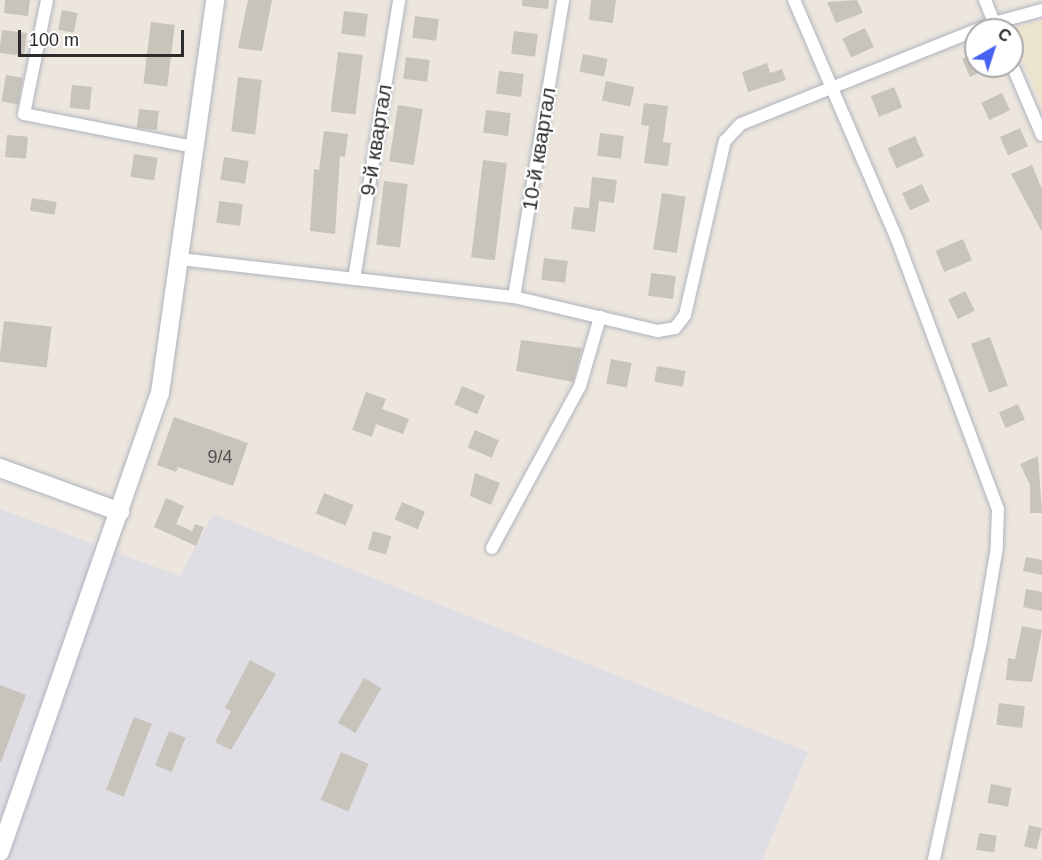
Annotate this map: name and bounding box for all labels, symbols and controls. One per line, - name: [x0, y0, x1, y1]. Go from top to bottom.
- scale bar: [21, 18, 188, 56]
- north arrow: [964, 18, 1024, 78]
- text: С: [995, 25, 1014, 45]
- text: 100 m: [29, 30, 79, 50]
- street label: 9-й квартал: [355, 82, 397, 198]
- street label: 10-й квартал: [517, 86, 561, 212]
- house number: 9/4: [207, 446, 233, 468]

